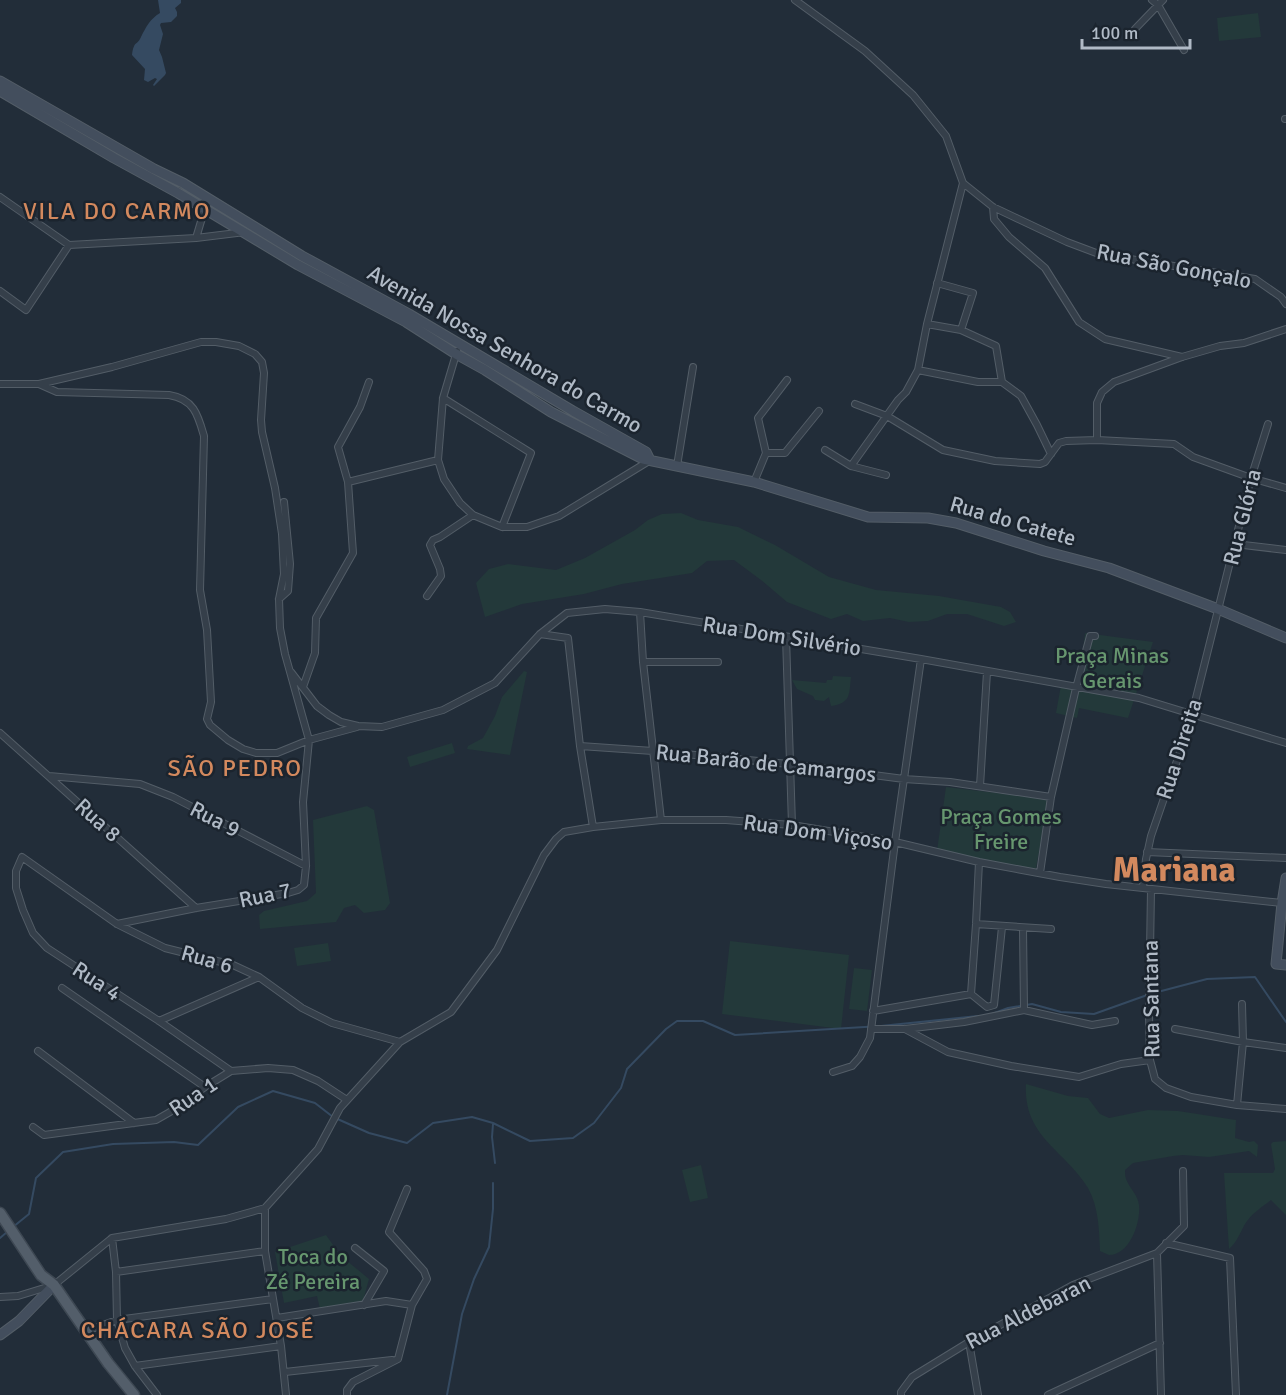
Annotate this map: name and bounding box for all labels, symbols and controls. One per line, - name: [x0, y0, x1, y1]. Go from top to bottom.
- scale bar: [1082, 12, 1190, 50]
- text: 100 m: [1091, 22, 1138, 44]
- district label: VILA DO CARMO: [23, 196, 211, 226]
- street label: Rua São Gonçalo: [1094, 238, 1254, 294]
- street label: Avenida Nossa Senhora do Carmo: [363, 259, 647, 439]
- street label: Rua Glória: [1217, 466, 1267, 568]
- street label: Rua do Catete: [947, 490, 1079, 552]
- street label: Rua Dom Silvério: [701, 610, 863, 662]
- park label: Praça Minas Gerais: [1055, 642, 1169, 694]
- street label: Rua Direita: [1150, 695, 1208, 803]
- street label: Rua Barão de Camargos: [654, 738, 878, 788]
- district label: SÃO PEDRO: [168, 753, 302, 783]
- street label: Rua 8: [69, 792, 127, 848]
- street label: Rua 9: [185, 795, 245, 843]
- park label: Praça Gomes Freire: [940, 803, 1062, 855]
- street label: Rua Dom Viçoso: [742, 808, 894, 856]
- district label: Mariana: [1112, 849, 1236, 891]
- street label: Rua 7: [236, 876, 294, 914]
- street label: Rua 6: [178, 939, 236, 979]
- street label: Rua Santana: [1136, 940, 1166, 1058]
- street label: Rua 4: [68, 955, 127, 1007]
- street label: Rua 1: [164, 1070, 222, 1122]
- park label: Toca do Zé Pereira: [266, 1243, 360, 1295]
- street label: Rua Aldebaran: [961, 1269, 1095, 1355]
- district label: CHÁCARA SÃO JOSÉ: [81, 1315, 315, 1345]

